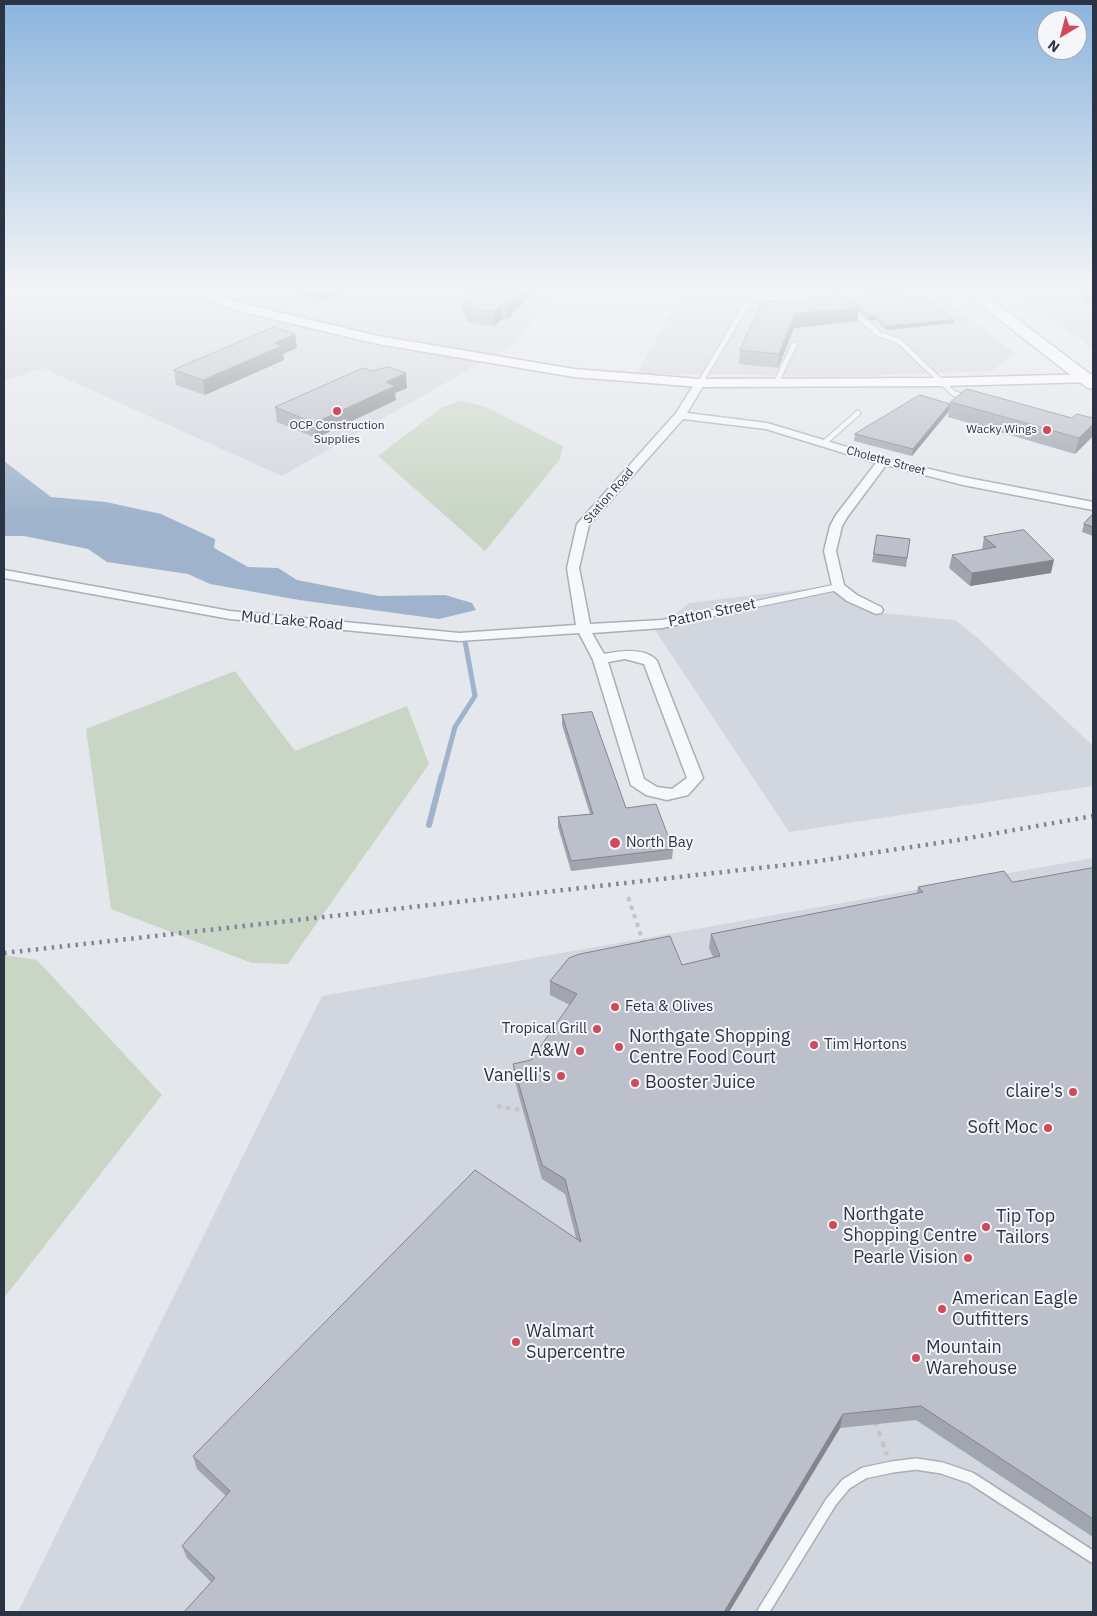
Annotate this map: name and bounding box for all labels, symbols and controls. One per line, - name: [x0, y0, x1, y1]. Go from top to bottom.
- north arrow: [1037, 10, 1087, 60]
- text: N: [1044, 36, 1063, 56]
- marker: OCP Construction Supplies: [331, 405, 343, 417]
- place label: OCP Construction Supplies: [289, 419, 385, 447]
- place label: Wacky Wings: [966, 423, 1037, 437]
- marker: Wacky Wings: [1041, 424, 1053, 436]
- street label: Cholette Street: [845, 444, 927, 478]
- street label: Station Road: [581, 465, 637, 527]
- street label: Patton Street: [667, 595, 757, 631]
- street label: Mud Lake Road: [240, 608, 344, 634]
- place label: North Bay: [626, 834, 693, 852]
- marker: North Bay: [608, 836, 622, 850]
- place label: Feta & Olives: [625, 998, 713, 1016]
- marker: Feta & Olives: [609, 1001, 621, 1013]
- place label: Tropical Grill: [502, 1020, 587, 1038]
- marker: Tropical Grill: [591, 1023, 603, 1035]
- place label: Northgate Shopping Centre Food Court: [629, 1026, 790, 1068]
- place label: Tim Hortons: [824, 1036, 907, 1054]
- marker: Tim Hortons: [808, 1039, 820, 1051]
- place label: A&W: [530, 1040, 570, 1062]
- marker: Northgate Shopping Centre Food Court: [613, 1041, 625, 1053]
- marker: A&W: [574, 1045, 586, 1057]
- place label: Vanelli's: [484, 1065, 551, 1087]
- marker: Vanelli's: [555, 1070, 567, 1082]
- place label: Booster Juice: [645, 1072, 755, 1094]
- marker: Booster Juice: [629, 1077, 641, 1089]
- place label: claire's: [1006, 1081, 1063, 1103]
- marker: claire's: [1067, 1086, 1079, 1098]
- place label: Soft Moc: [967, 1117, 1038, 1139]
- marker: Soft Moc: [1042, 1122, 1054, 1134]
- place label: Northgate Shopping Centre: [843, 1204, 977, 1246]
- place label: Tip Top Tailors: [996, 1206, 1055, 1248]
- marker: Northgate Shopping Centre: [827, 1219, 839, 1231]
- marker: Tip Top Tailors: [980, 1221, 992, 1233]
- place label: Pearle Vision: [853, 1247, 958, 1269]
- marker: Pearle Vision: [962, 1252, 974, 1264]
- place label: American Eagle Outfitters: [952, 1288, 1078, 1330]
- marker: American Eagle Outfitters: [936, 1303, 948, 1315]
- place label: Walmart Supercentre: [526, 1321, 625, 1364]
- marker: Walmart Supercentre: [510, 1336, 522, 1348]
- place label: Mountain Warehouse: [926, 1337, 1017, 1380]
- marker: Mountain Warehouse: [910, 1352, 922, 1364]

